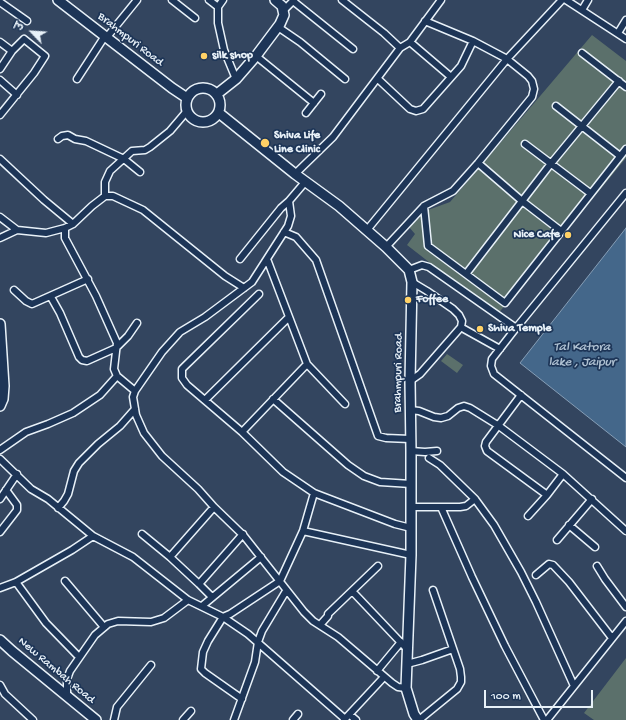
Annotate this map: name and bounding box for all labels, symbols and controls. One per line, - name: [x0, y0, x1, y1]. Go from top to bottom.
- street label: Brahmpuri Road: [94, 10, 166, 70]
- north arrow: [12, 12, 52, 52]
- text: उ: [14, 21, 28, 33]
- place label: silk shop: [212, 49, 253, 63]
- marker: silk shop: [199, 51, 209, 61]
- place label: Shiva Life Line Clinic: [274, 129, 320, 157]
- marker: Shiva Life Line Clinic: [259, 137, 271, 149]
- place label: Nice Cafe: [513, 228, 560, 242]
- marker: Nice Cafe: [563, 230, 573, 240]
- place label: Foffee: [416, 293, 448, 307]
- marker: Foffee: [403, 295, 413, 305]
- place label: Shiva Temple: [488, 322, 551, 336]
- marker: Shiva Temple: [475, 324, 485, 334]
- street label: Brahmpuri Road: [391, 333, 407, 413]
- water label: Tal Katora lake , Jaipur: [549, 340, 615, 371]
- street label: New Rambah Road: [15, 635, 97, 707]
- scale bar: [486, 682, 595, 708]
- text: 100 m: [491, 690, 521, 704]

